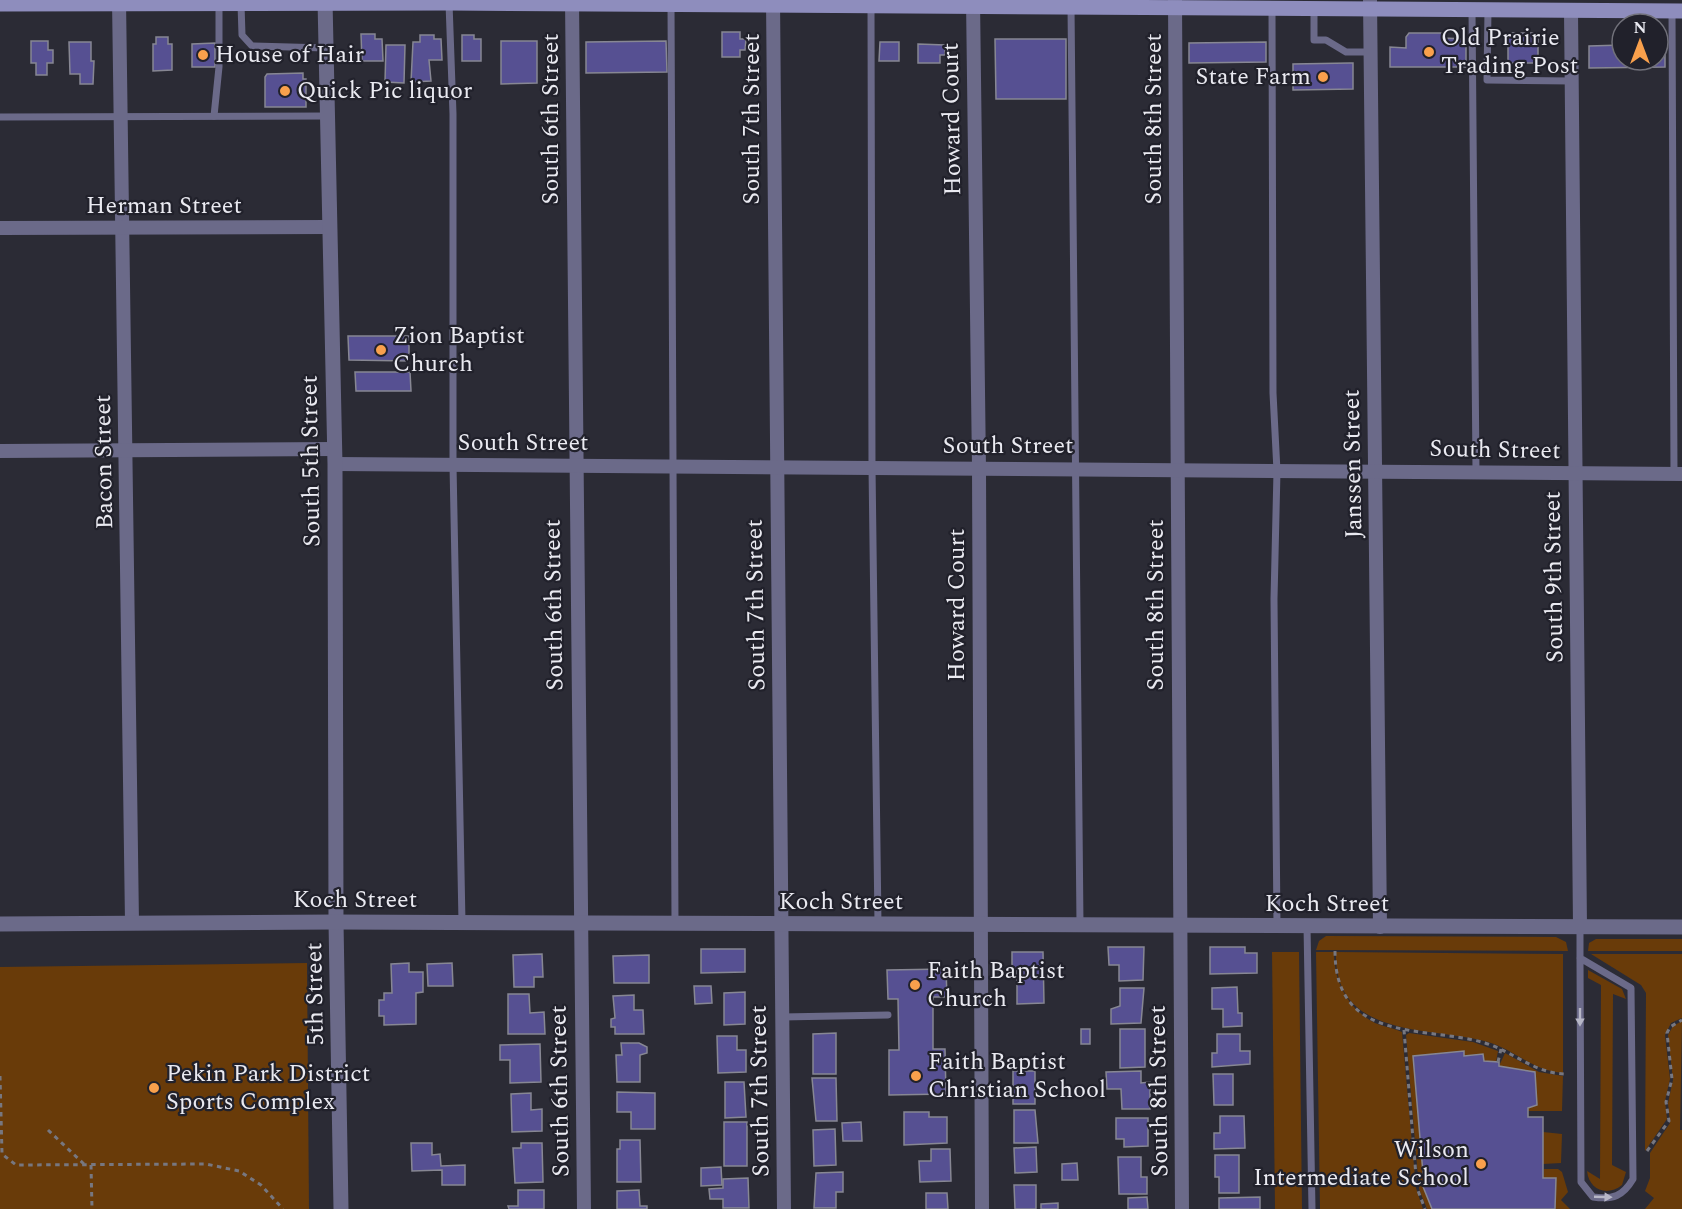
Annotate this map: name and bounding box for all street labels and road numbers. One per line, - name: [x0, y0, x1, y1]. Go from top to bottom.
- street label: South 6th Street: [533, 33, 569, 205]
- street label: South 7th Street: [734, 33, 770, 205]
- street label: South 8th Street: [1136, 33, 1172, 205]
- street label: Howard Court: [933, 42, 971, 196]
- street label: Herman Street: [86, 188, 242, 224]
- street label: South 5th Street: [292, 375, 330, 547]
- street label: Janssen Street: [1334, 389, 1372, 539]
- street label: Bacon Street: [85, 394, 123, 530]
- street label: South Street: [457, 425, 589, 461]
- street label: South Street: [942, 428, 1074, 464]
- street label: South Street: [1429, 431, 1561, 469]
- street label: South 9th Street: [1535, 491, 1573, 663]
- street label: South 6th Street: [535, 519, 573, 691]
- street label: South 7th Street: [737, 519, 775, 691]
- street label: South 8th Street: [1138, 519, 1174, 691]
- street label: Howard Court: [939, 528, 975, 682]
- street label: Koch Street: [293, 882, 417, 918]
- street label: Koch Street: [779, 884, 903, 920]
- street label: Koch Street: [1265, 886, 1389, 922]
- street label: 5th Street: [296, 942, 334, 1046]
- street label: South 6th Street: [541, 1005, 579, 1177]
- street label: South 7th Street: [741, 1005, 779, 1177]
- street label: South 8th Street: [1140, 1005, 1178, 1177]

